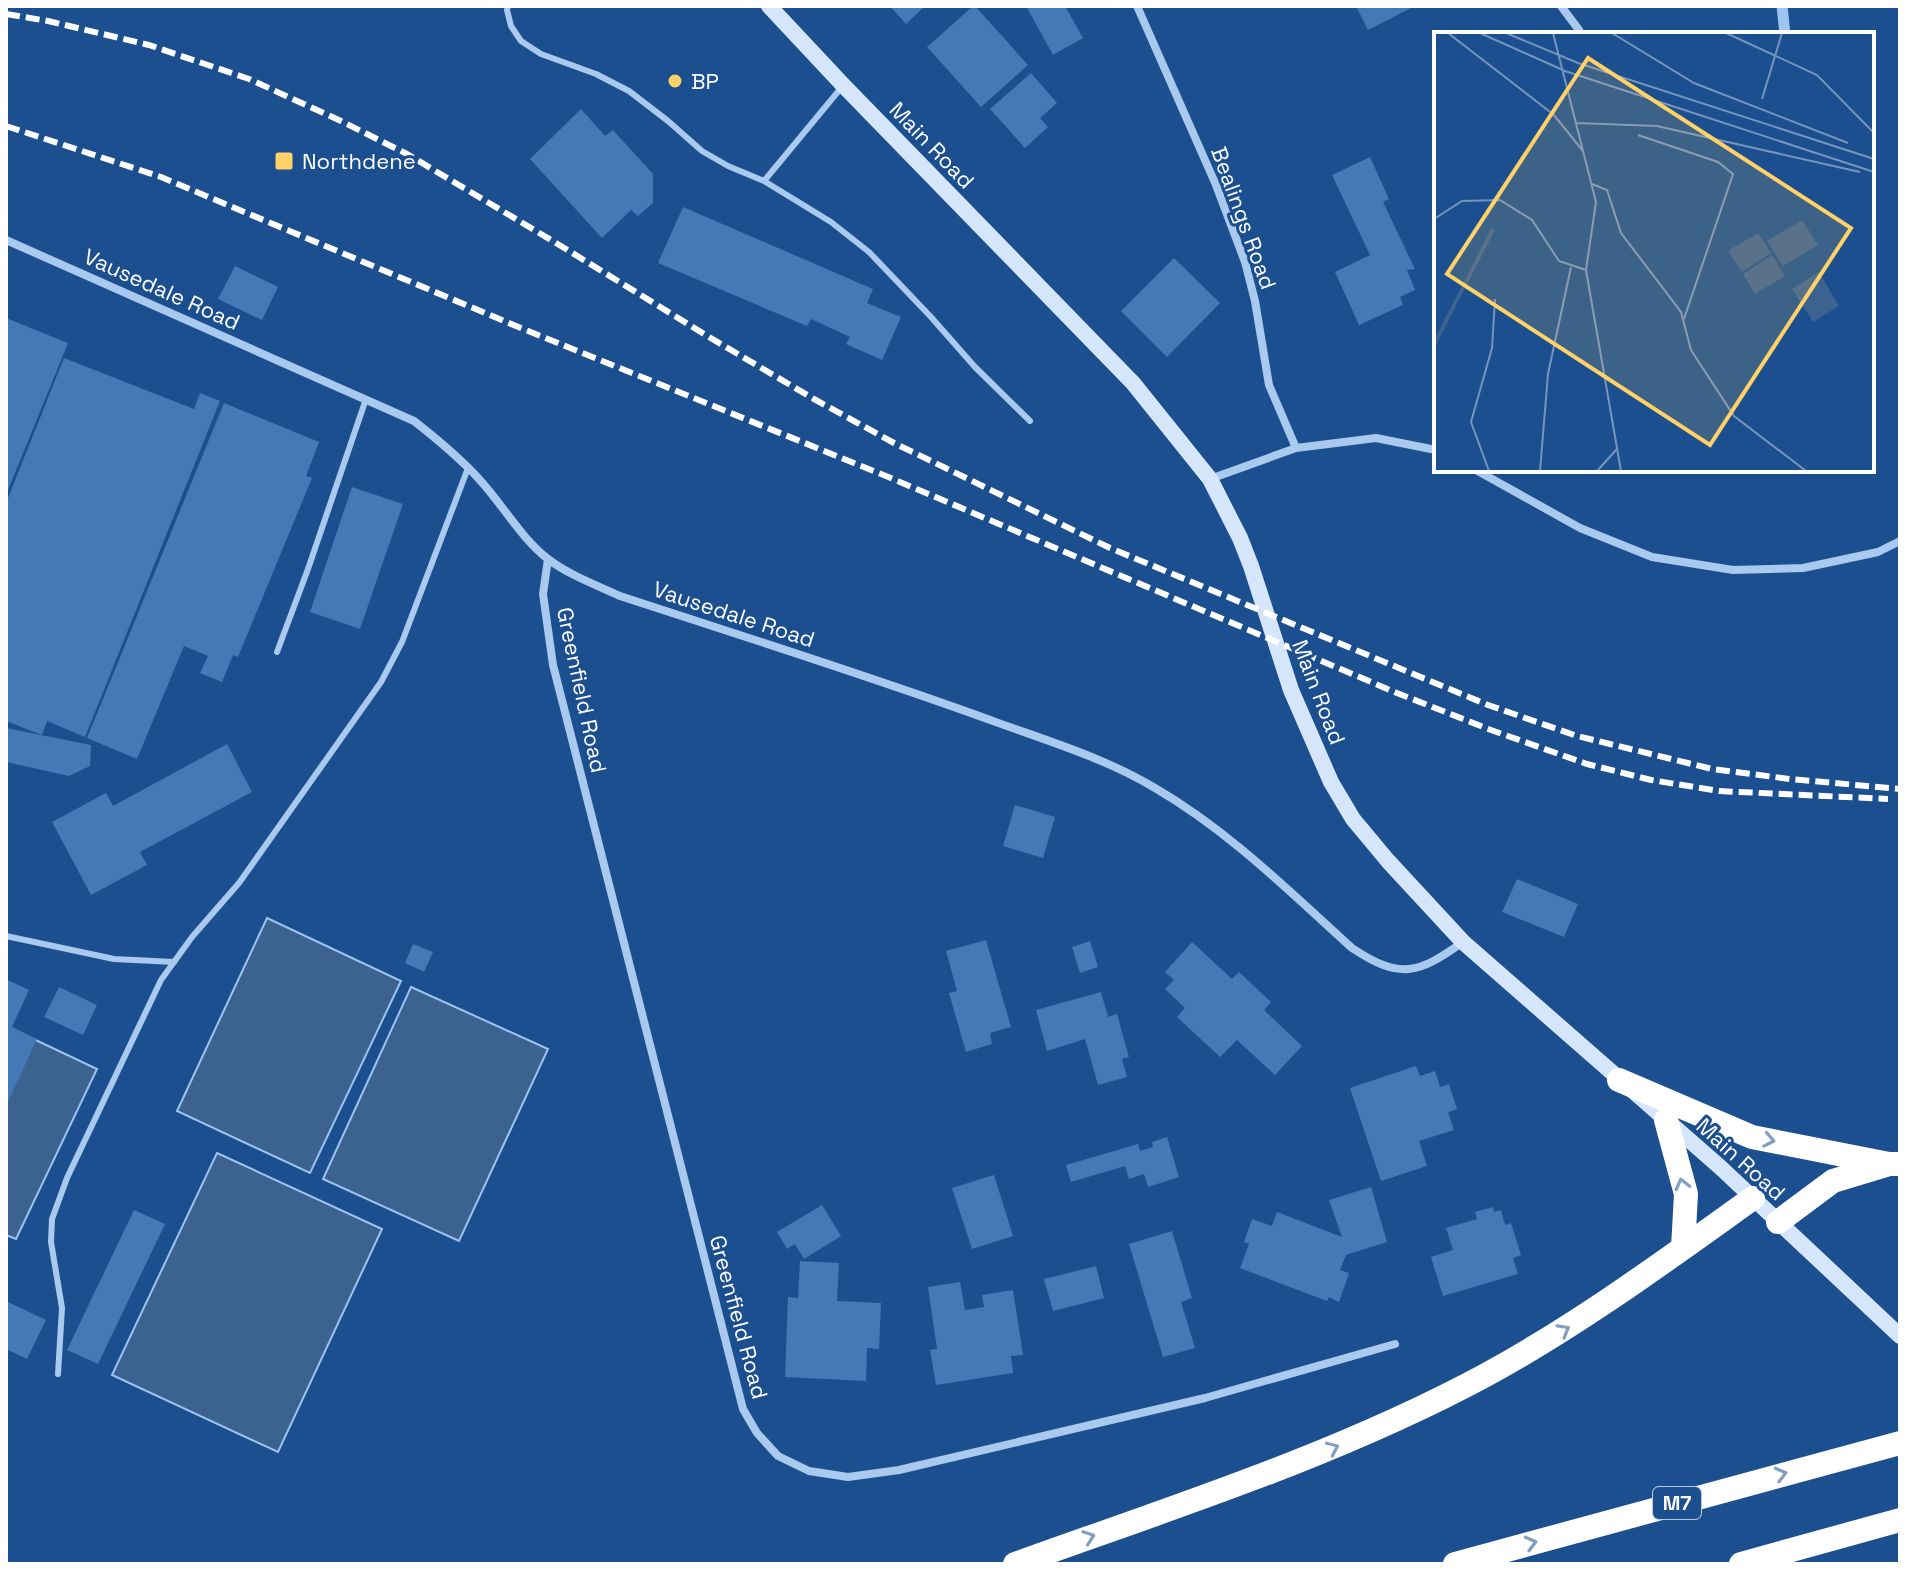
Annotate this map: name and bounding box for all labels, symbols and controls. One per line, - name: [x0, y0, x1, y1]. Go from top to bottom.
- inset map: [1434, 32, 1874, 472]
- place label: BP: [691, 67, 719, 95]
- marker: BP: [666, 72, 684, 90]
- street label: Main Road: [884, 96, 980, 194]
- street label: Bealings Road: [1205, 143, 1283, 293]
- place label: Northdene: [302, 147, 416, 175]
- marker: Northdene: [273, 150, 295, 172]
- street label: Vausedale Road: [79, 242, 245, 336]
- street label: Vausedale Road: [650, 575, 818, 653]
- street label: Greenfield Road: [551, 605, 613, 775]
- street label: Main Road: [1286, 636, 1352, 748]
- street label: Main Road: [1691, 1112, 1791, 1206]
- one-way arrow: [1762, 1131, 1776, 1148]
- one-way arrow: [1675, 1177, 1692, 1191]
- street label: Greenfield Road: [704, 1232, 774, 1402]
- one-way arrow: [1555, 1324, 1570, 1340]
- one-way arrow: [1324, 1442, 1339, 1458]
- one-way arrow: [1774, 1467, 1788, 1483]
- road number: M7: [1653, 1487, 1701, 1519]
- one-way arrow: [1081, 1531, 1095, 1547]
- one-way arrow: [1523, 1536, 1537, 1553]

